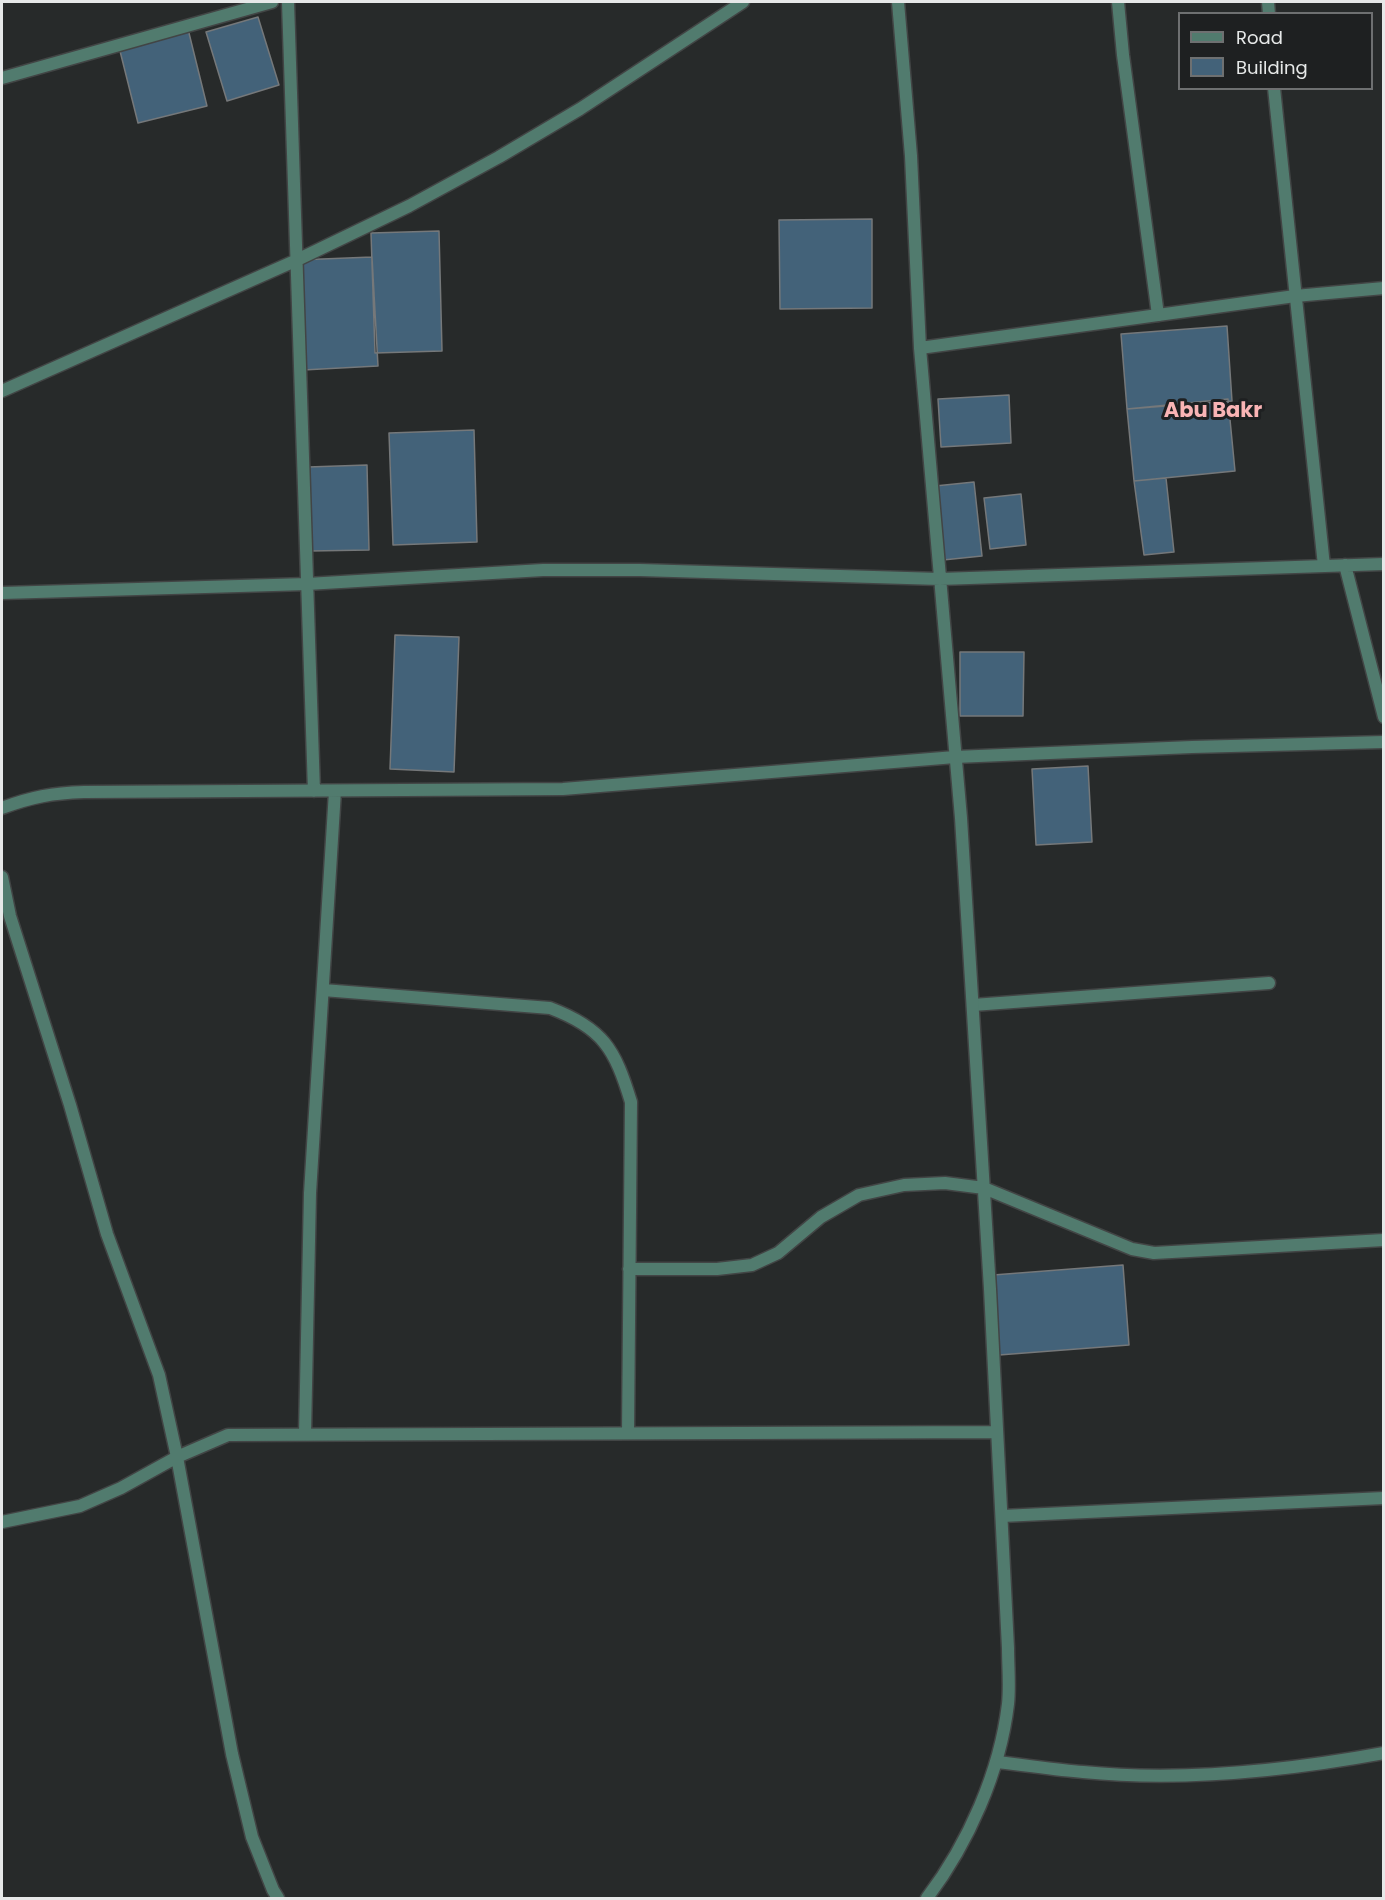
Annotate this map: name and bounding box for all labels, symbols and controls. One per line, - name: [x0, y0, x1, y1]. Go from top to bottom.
- legend: [1178, 12, 1373, 90]
- text: Road: [1236, 25, 1283, 50]
- text: Building: [1236, 55, 1308, 80]
- district label: Abu Bakr: [1164, 399, 1262, 425]

